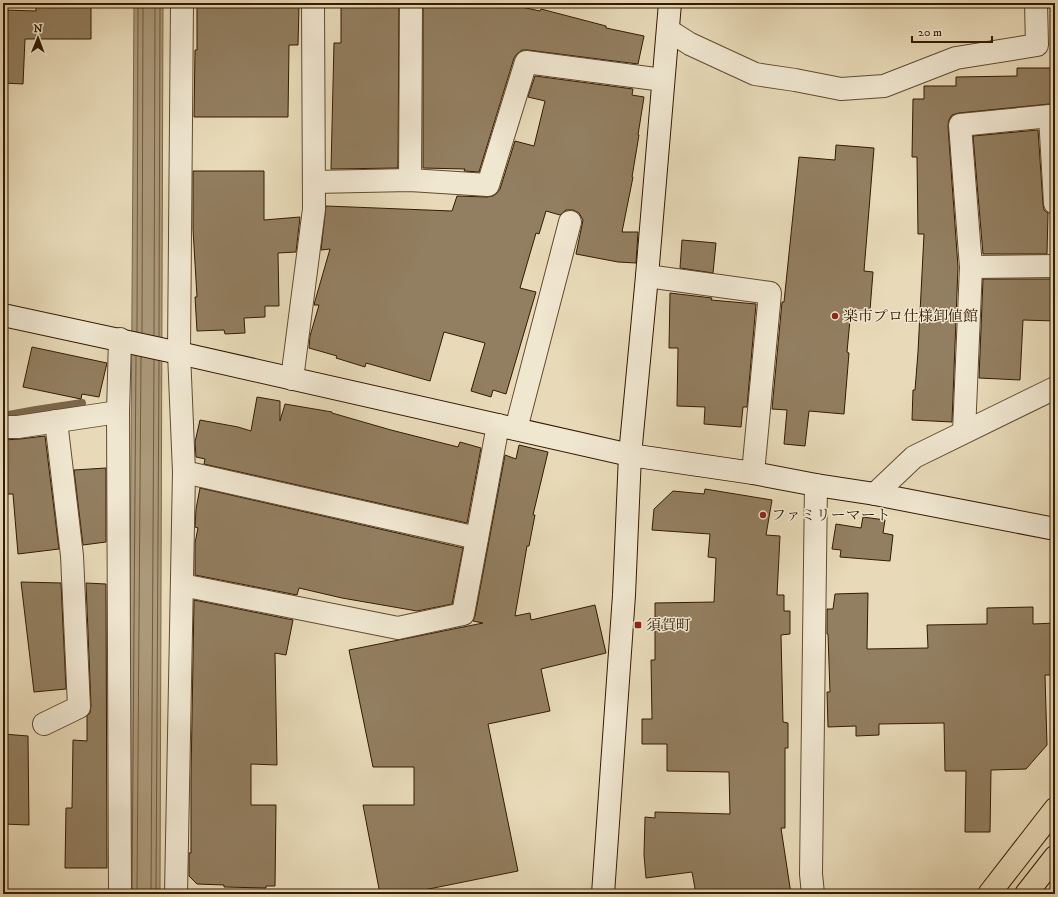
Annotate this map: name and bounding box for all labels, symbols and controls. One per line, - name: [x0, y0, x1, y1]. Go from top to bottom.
- north arrow: [18, 18, 58, 58]
- scale bar: [912, 18, 992, 44]
- text: N: [34, 22, 43, 36]
- text: 20 m: [918, 25, 942, 40]
- place label: 楽市プロ仕様卸値館: [843, 307, 978, 326]
- marker: 楽市プロ仕様卸値館: [830, 311, 840, 321]
- place label: ファミリーマート: [771, 506, 891, 525]
- marker: ファミリーマート: [758, 510, 768, 520]
- place label: 須賀町: [646, 616, 691, 635]
- marker: 須賀町: [633, 620, 643, 630]

